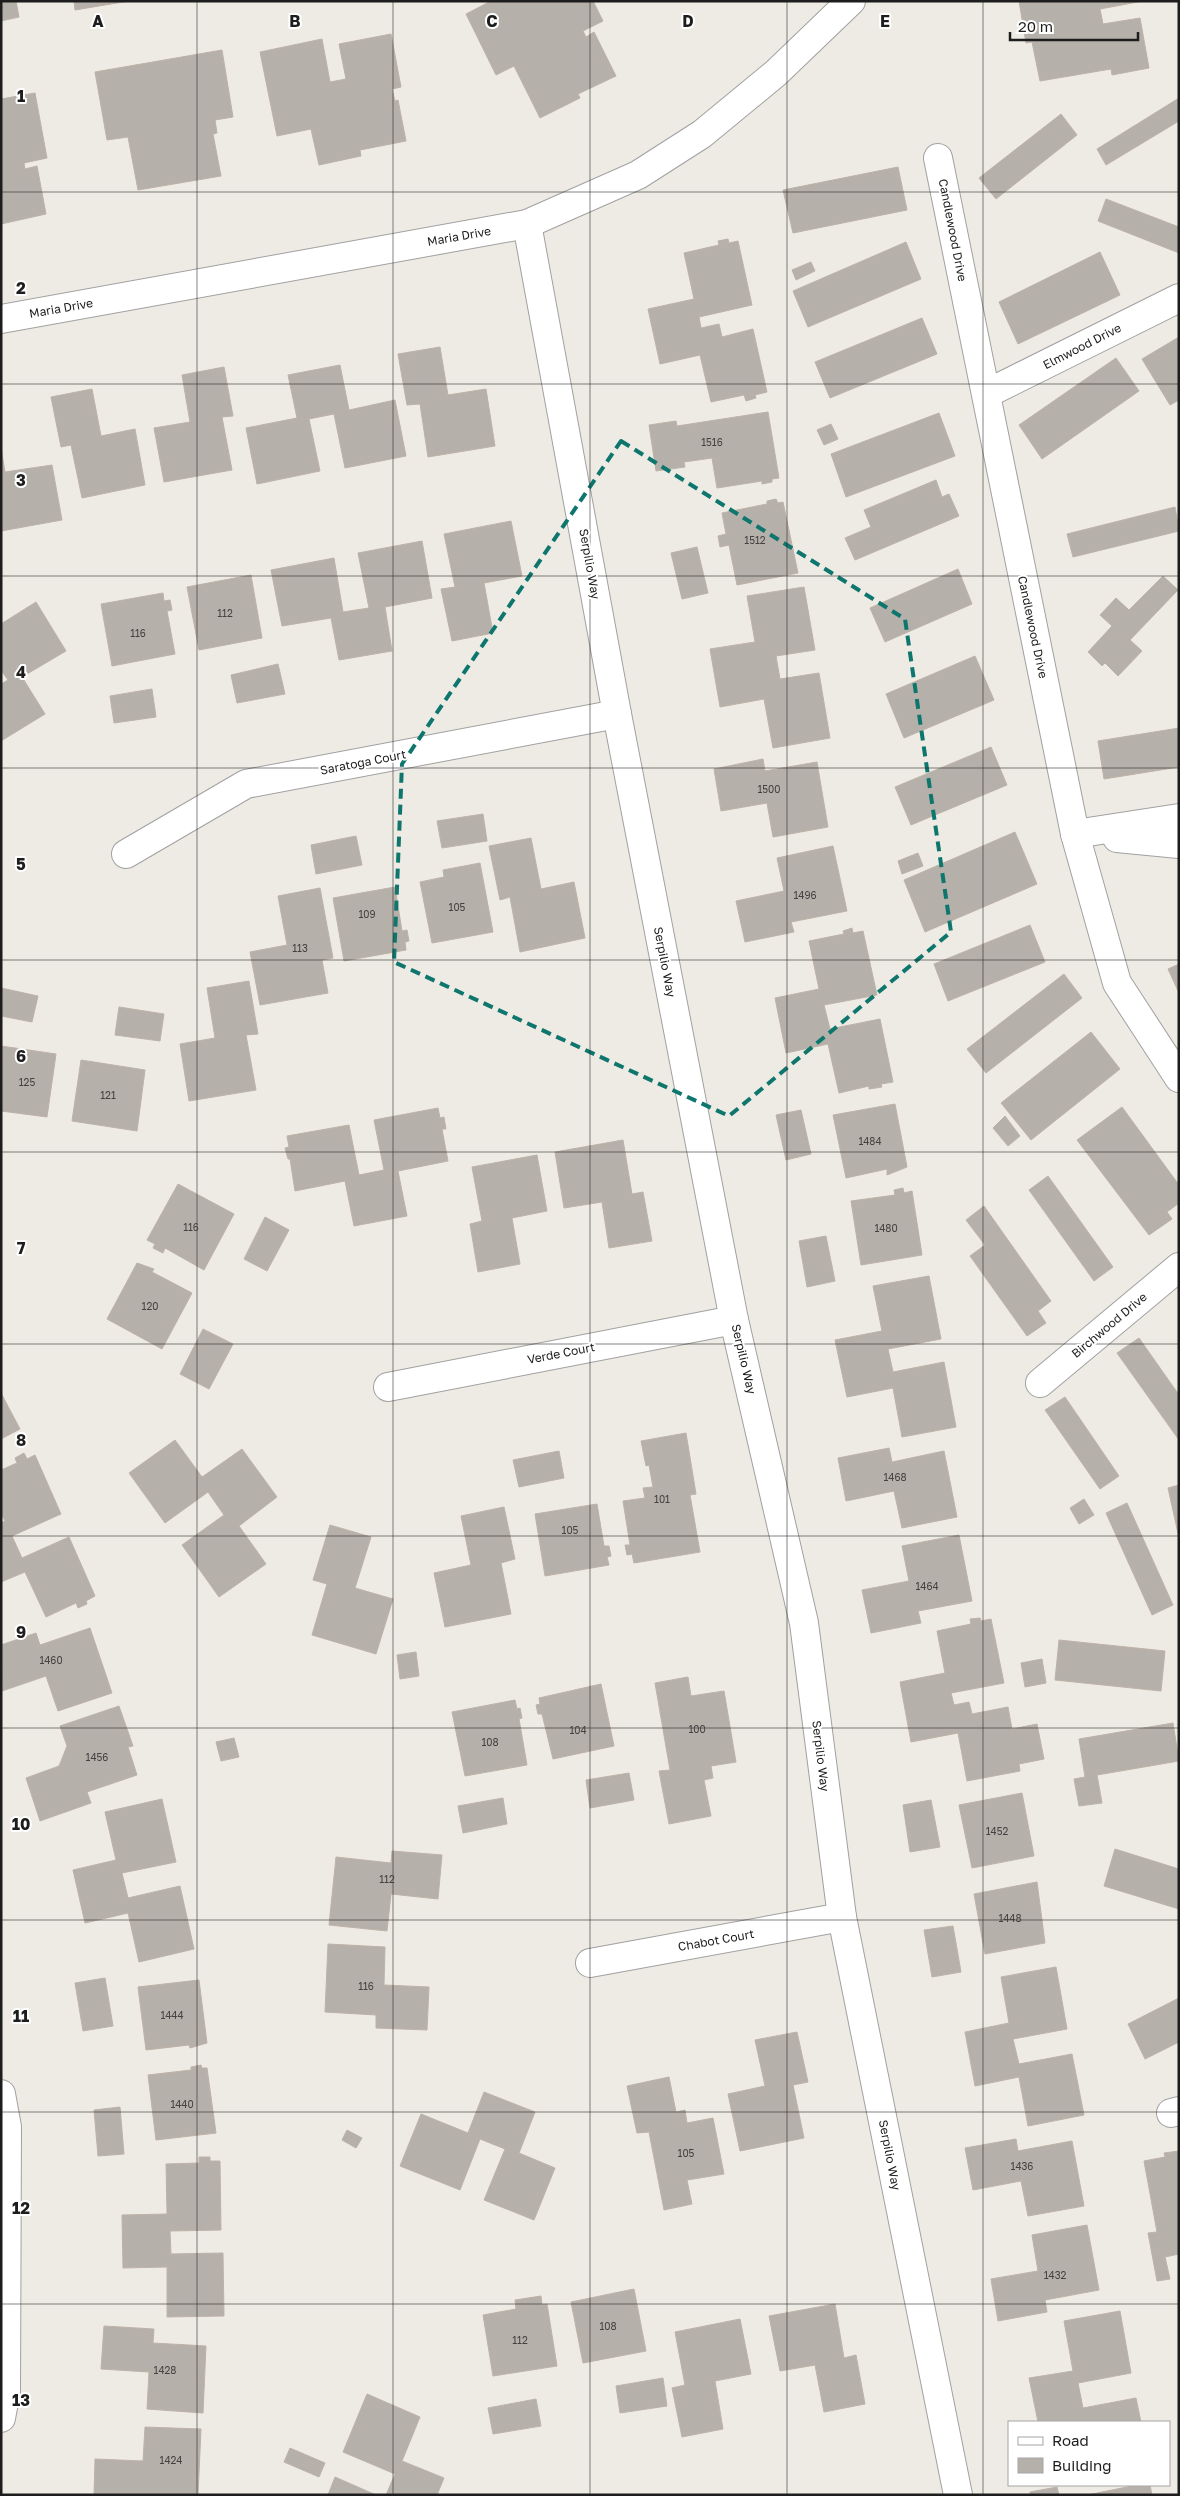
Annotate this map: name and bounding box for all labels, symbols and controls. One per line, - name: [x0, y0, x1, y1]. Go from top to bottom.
- scale bar: [1010, 10, 1138, 42]
- text: A: [92, 11, 104, 31]
- text: B: [289, 11, 301, 31]
- text: C: [486, 11, 498, 31]
- text: D: [682, 11, 694, 31]
- text: E: [880, 11, 890, 31]
- text: 20 m: [1018, 17, 1053, 35]
- text: 1: [17, 86, 25, 106]
- street label: Candlewood Drive: [936, 177, 970, 283]
- street label: Maria Drive: [426, 223, 492, 249]
- text: 2: [16, 278, 26, 298]
- street label: Maria Drive: [28, 295, 94, 321]
- street label: Elmwood Drive: [1040, 320, 1124, 372]
- house number: 1516: [701, 436, 723, 448]
- text: 3: [16, 470, 26, 490]
- street label: Serpilio Way: [576, 527, 604, 601]
- house number: 1512: [744, 534, 766, 546]
- street label: Candlewood Drive: [1015, 574, 1051, 680]
- house number: 112: [217, 607, 233, 619]
- house number: 116: [130, 627, 146, 639]
- text: 4: [16, 662, 26, 682]
- street label: Saratoga Court: [319, 746, 407, 778]
- house number: 1500: [757, 783, 781, 795]
- text: 5: [16, 854, 26, 874]
- house number: 1496: [793, 889, 817, 901]
- house number: 105: [449, 901, 466, 913]
- house number: 109: [358, 908, 376, 920]
- street label: Serpilio Way: [651, 925, 679, 999]
- house number: 113: [292, 942, 308, 954]
- text: 6: [16, 1046, 26, 1066]
- house number: 125: [19, 1076, 35, 1088]
- house number: 121: [100, 1089, 116, 1101]
- house number: 1484: [858, 1135, 882, 1147]
- house number: 116: [183, 1221, 199, 1233]
- house number: 1480: [874, 1222, 898, 1234]
- text: 7: [17, 1238, 26, 1258]
- street label: Birchwood Drive: [1068, 1289, 1150, 1361]
- house number: 120: [142, 1300, 158, 1312]
- street label: Serpilio Way: [729, 1322, 759, 1396]
- street label: Verde Court: [526, 1339, 596, 1367]
- text: 8: [16, 1430, 26, 1450]
- house number: 1468: [883, 1471, 907, 1483]
- house number: 101: [654, 1493, 670, 1505]
- house number: 105: [562, 1524, 579, 1536]
- house number: 1464: [915, 1580, 939, 1592]
- text: 9: [16, 1622, 26, 1642]
- house number: 1460: [39, 1654, 63, 1666]
- street label: Serpilio Way: [809, 1720, 833, 1793]
- house number: 100: [688, 1723, 706, 1735]
- house number: 104: [569, 1724, 587, 1736]
- house number: 108: [481, 1736, 499, 1748]
- house number: 1456: [86, 1751, 108, 1763]
- text: 10: [12, 1814, 30, 1834]
- house number: 1452: [986, 1825, 1008, 1837]
- house number: 112: [379, 1873, 395, 1885]
- house number: 1448: [998, 1912, 1022, 1924]
- street label: Chabot Court: [677, 1926, 755, 1954]
- house number: 116: [358, 1980, 374, 1992]
- text: 11: [13, 2006, 29, 2026]
- house number: 1444: [160, 2009, 184, 2021]
- house number: 1440: [170, 2098, 194, 2110]
- street label: Serpilio Way: [876, 2118, 904, 2192]
- house number: 105: [678, 2147, 695, 2159]
- house number: 1436: [1011, 2160, 1033, 2172]
- text: 12: [12, 2198, 30, 2218]
- house number: 1432: [1044, 2269, 1066, 2281]
- house number: 108: [599, 2320, 617, 2332]
- house number: 112: [512, 2334, 528, 2346]
- house number: 1428: [154, 2364, 176, 2376]
- text: 13: [12, 2390, 30, 2410]
- legend: [1008, 2421, 1170, 2486]
- text: Road: [1052, 2431, 1089, 2449]
- house number: 1424: [160, 2454, 182, 2466]
- text: Building: [1052, 2456, 1112, 2474]

